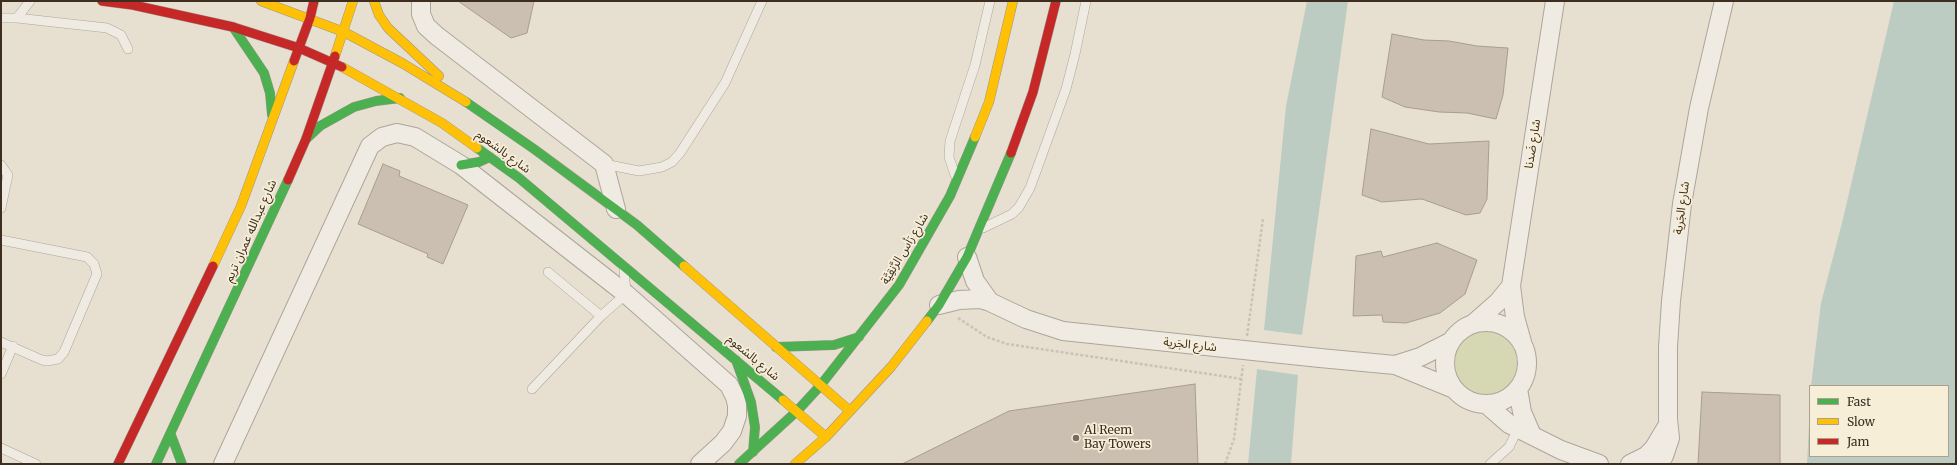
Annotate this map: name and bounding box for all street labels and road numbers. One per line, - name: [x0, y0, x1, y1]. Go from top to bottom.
- street label: شارع ضَدنا: [1522, 118, 1544, 170]
- street label: شارع بالشعوم: [473, 127, 533, 177]
- street label: شارع عبدالله عمران تريم: [222, 178, 280, 284]
- street label: شارع الجَرية: [1671, 180, 1693, 236]
- street label: شارع رَأس الرَّنقِيَّة: [878, 211, 932, 287]
- street label: شارع بالشعوم: [724, 332, 782, 384]
- street label: شارع الجَرية: [1163, 335, 1217, 355]

